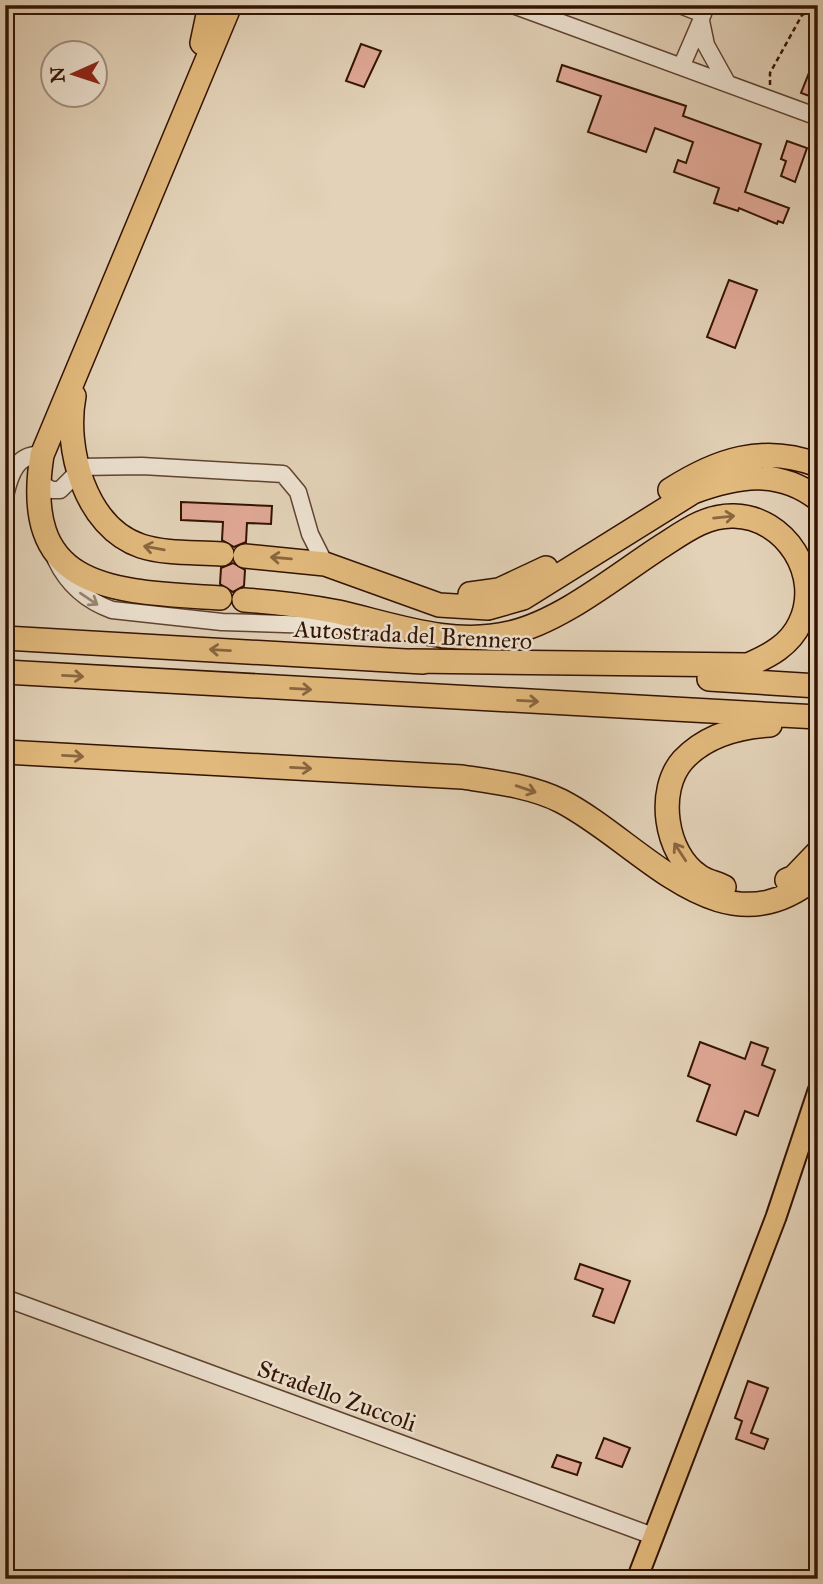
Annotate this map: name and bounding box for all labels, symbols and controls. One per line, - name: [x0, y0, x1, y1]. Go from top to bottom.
- north arrow: [38, 38, 108, 108]
- text: N: [46, 66, 69, 84]
- one-way arrow: [712, 511, 735, 524]
- one-way arrow: [143, 541, 166, 554]
- one-way arrow: [270, 551, 293, 564]
- one-way arrow: [79, 592, 99, 606]
- street label: Autostrada del Brennero: [292, 614, 533, 656]
- one-way arrow: [209, 643, 232, 656]
- one-way arrow: [62, 670, 84, 683]
- one-way arrow: [289, 682, 312, 695]
- one-way arrow: [516, 695, 538, 708]
- one-way arrow: [62, 750, 84, 763]
- one-way arrow: [289, 762, 311, 775]
- one-way arrow: [515, 784, 537, 796]
- one-way arrow: [673, 842, 687, 862]
- street label: Stradello Zuccoli: [253, 1353, 421, 1439]

